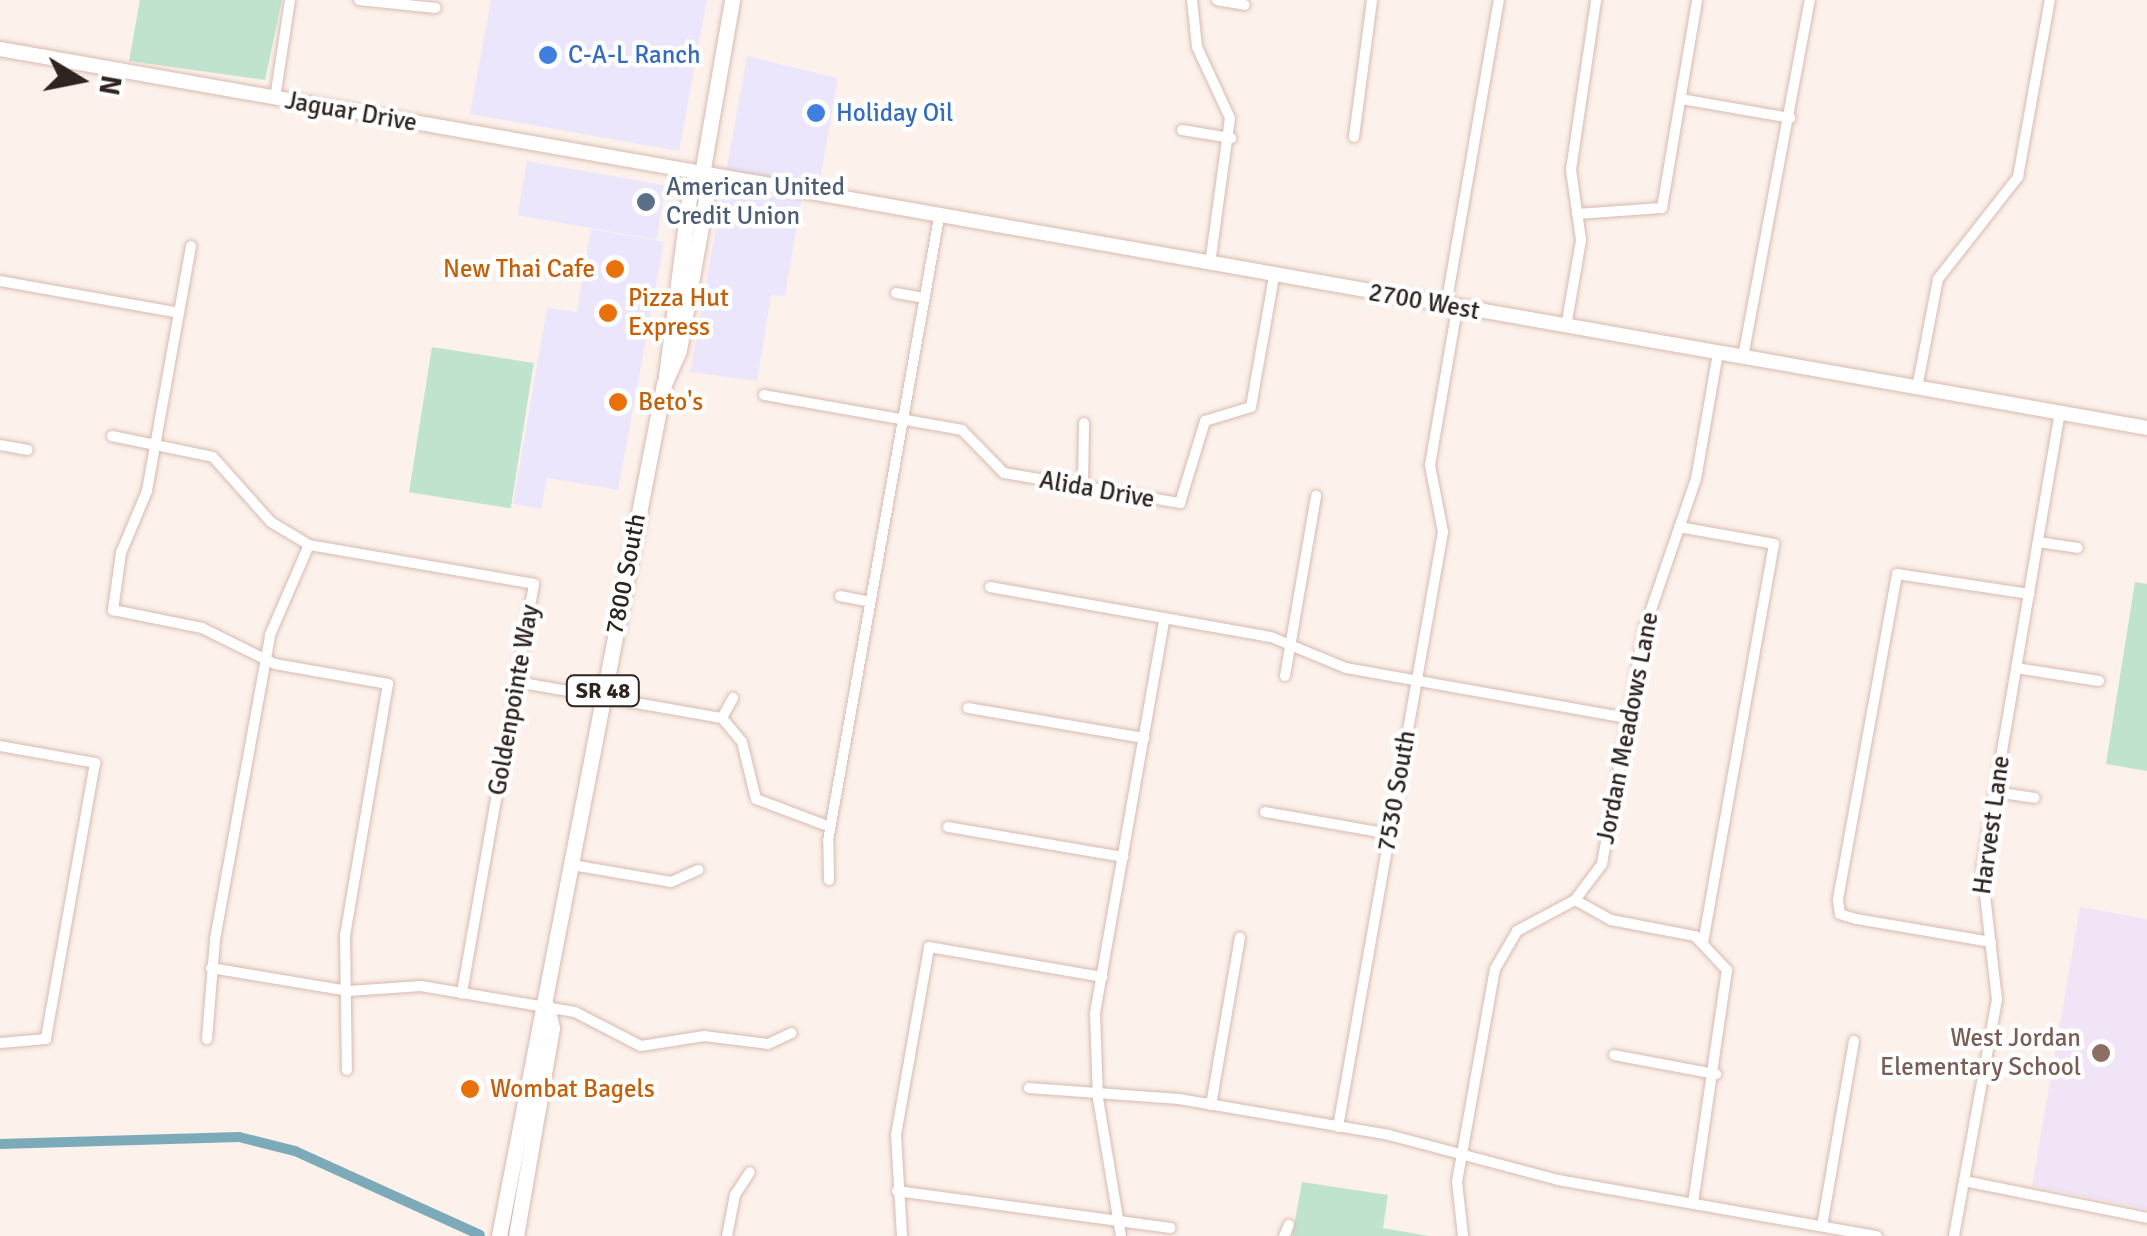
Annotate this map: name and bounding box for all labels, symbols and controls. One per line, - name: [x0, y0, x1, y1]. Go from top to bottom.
- north arrow: [30, 30, 130, 130]
- place label: C-A-L Ranch: [568, 40, 701, 70]
- marker: C-A-L Ranch: [537, 44, 559, 66]
- text: N: [91, 73, 128, 98]
- street label: Jaguar Drive: [283, 86, 419, 138]
- place label: Holiday Oil: [836, 98, 953, 128]
- marker: Holiday Oil: [805, 102, 827, 124]
- place label: American United Credit Union: [666, 173, 845, 232]
- marker: American United Credit Union: [635, 191, 657, 213]
- place label: New Thai Cafe: [443, 254, 595, 284]
- marker: New Thai Cafe: [604, 258, 626, 280]
- street label: 2700 West: [1366, 278, 1482, 326]
- place label: Pizza Hut Express: [628, 284, 729, 343]
- marker: Pizza Hut Express: [597, 302, 619, 324]
- place label: Beto's: [638, 387, 703, 417]
- marker: Beto's: [607, 391, 629, 413]
- street label: Alida Drive: [1037, 465, 1157, 515]
- street label: 7800 South: [600, 511, 652, 637]
- street label: Goldenpointe Way: [482, 602, 546, 798]
- street label: Jordan Meadows Lane: [1591, 609, 1665, 847]
- road number: SR 48: [566, 674, 640, 708]
- street label: 7530 South: [1372, 728, 1422, 854]
- street label: Harvest Lane: [1967, 754, 2017, 896]
- place label: West Jordan Elementary School: [1880, 1024, 2081, 1083]
- marker: West Jordan Elementary School: [2090, 1042, 2112, 1064]
- place label: Wombat Bagels: [490, 1074, 655, 1104]
- marker: Wombat Bagels: [459, 1078, 481, 1100]

